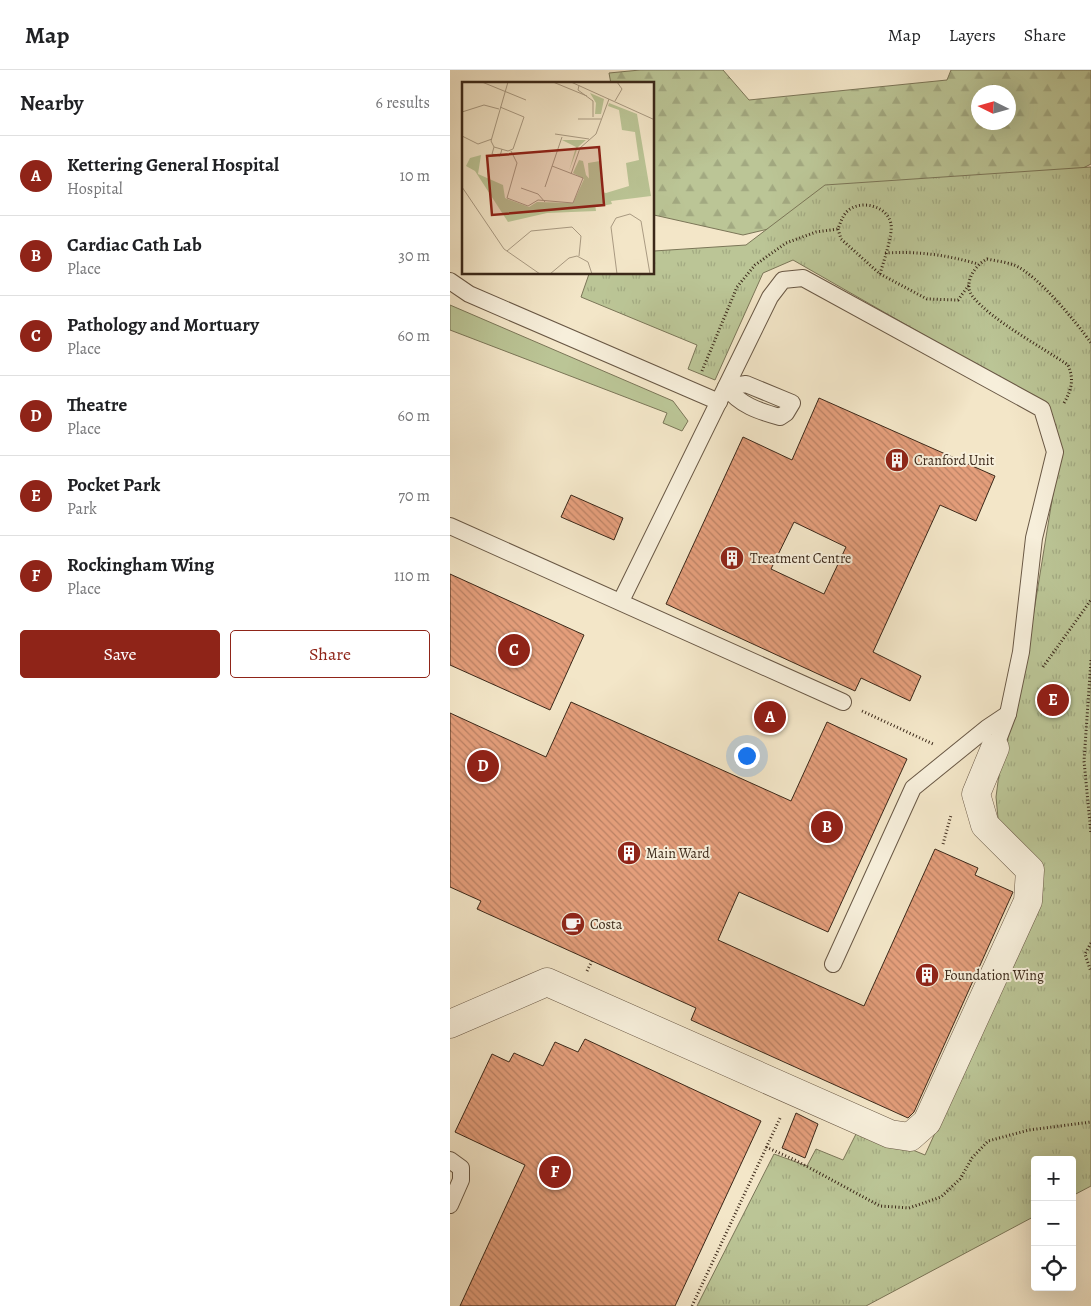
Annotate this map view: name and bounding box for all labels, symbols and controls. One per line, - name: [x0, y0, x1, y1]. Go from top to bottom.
- text: Map: [25, 19, 69, 51]
- text: Map: [888, 23, 921, 47]
- text: Layers: [949, 23, 996, 47]
- text: Share: [1024, 23, 1066, 47]
- inset map: [462, 82, 655, 275]
- north arrow: [971, 85, 1016, 130]
- text: Nearby: [20, 89, 83, 117]
- text: 6 results: [376, 92, 430, 114]
- text: Kettering General Hospital: [67, 152, 279, 178]
- text: A: [31, 165, 41, 187]
- text: 10 m: [400, 165, 430, 187]
- text: Hospital: [67, 178, 123, 200]
- text: Cardiac Cath Lab: [67, 232, 202, 258]
- text: B: [31, 245, 41, 267]
- text: 30 m: [398, 245, 430, 267]
- text: Place: [67, 258, 101, 280]
- text: Pathology and Mortuary: [67, 312, 259, 338]
- text: C: [31, 325, 41, 347]
- text: 60 m: [398, 325, 430, 347]
- text: Place: [67, 338, 101, 360]
- text: Theatre: [67, 392, 127, 418]
- text: D: [30, 405, 42, 427]
- text: 60 m: [398, 405, 430, 427]
- text: Place: [67, 418, 101, 440]
- building icon: Cranford Unit: [884, 447, 910, 473]
- place label: Cranford Unit: [914, 451, 995, 470]
- text: Pocket Park: [67, 472, 160, 498]
- text: E: [31, 485, 41, 507]
- text: 70 m: [398, 485, 430, 507]
- text: Park: [67, 498, 97, 520]
- building icon: Treatment Centre: [719, 545, 745, 571]
- place label: Treatment Centre: [750, 549, 851, 568]
- text: Rockingham Wing: [67, 552, 214, 578]
- text: F: [32, 565, 40, 587]
- text: 110 m: [394, 565, 430, 587]
- text: Place: [67, 578, 101, 600]
- button: Save: [20, 630, 220, 678]
- button: Share: [230, 630, 430, 678]
- pin: C: [498, 631, 530, 669]
- pin: E: [1037, 681, 1069, 719]
- pin: A: [754, 698, 786, 736]
- your location: [734, 743, 760, 769]
- pin: D: [467, 747, 499, 785]
- pin: B: [811, 808, 843, 846]
- building icon: Main Ward: [616, 840, 642, 866]
- place label: Main Ward: [646, 844, 710, 863]
- cafe icon: Costa: [560, 911, 586, 937]
- place label: Costa: [590, 915, 623, 934]
- building icon: Foundation Wing: [914, 962, 940, 988]
- place label: Foundation Wing: [944, 966, 1044, 985]
- pin: F: [539, 1153, 571, 1191]
- map controls: [1031, 1156, 1076, 1291]
- button: +: [1031, 1156, 1076, 1201]
- button: −: [1031, 1201, 1076, 1246]
- button: locate: [1031, 1246, 1076, 1291]

